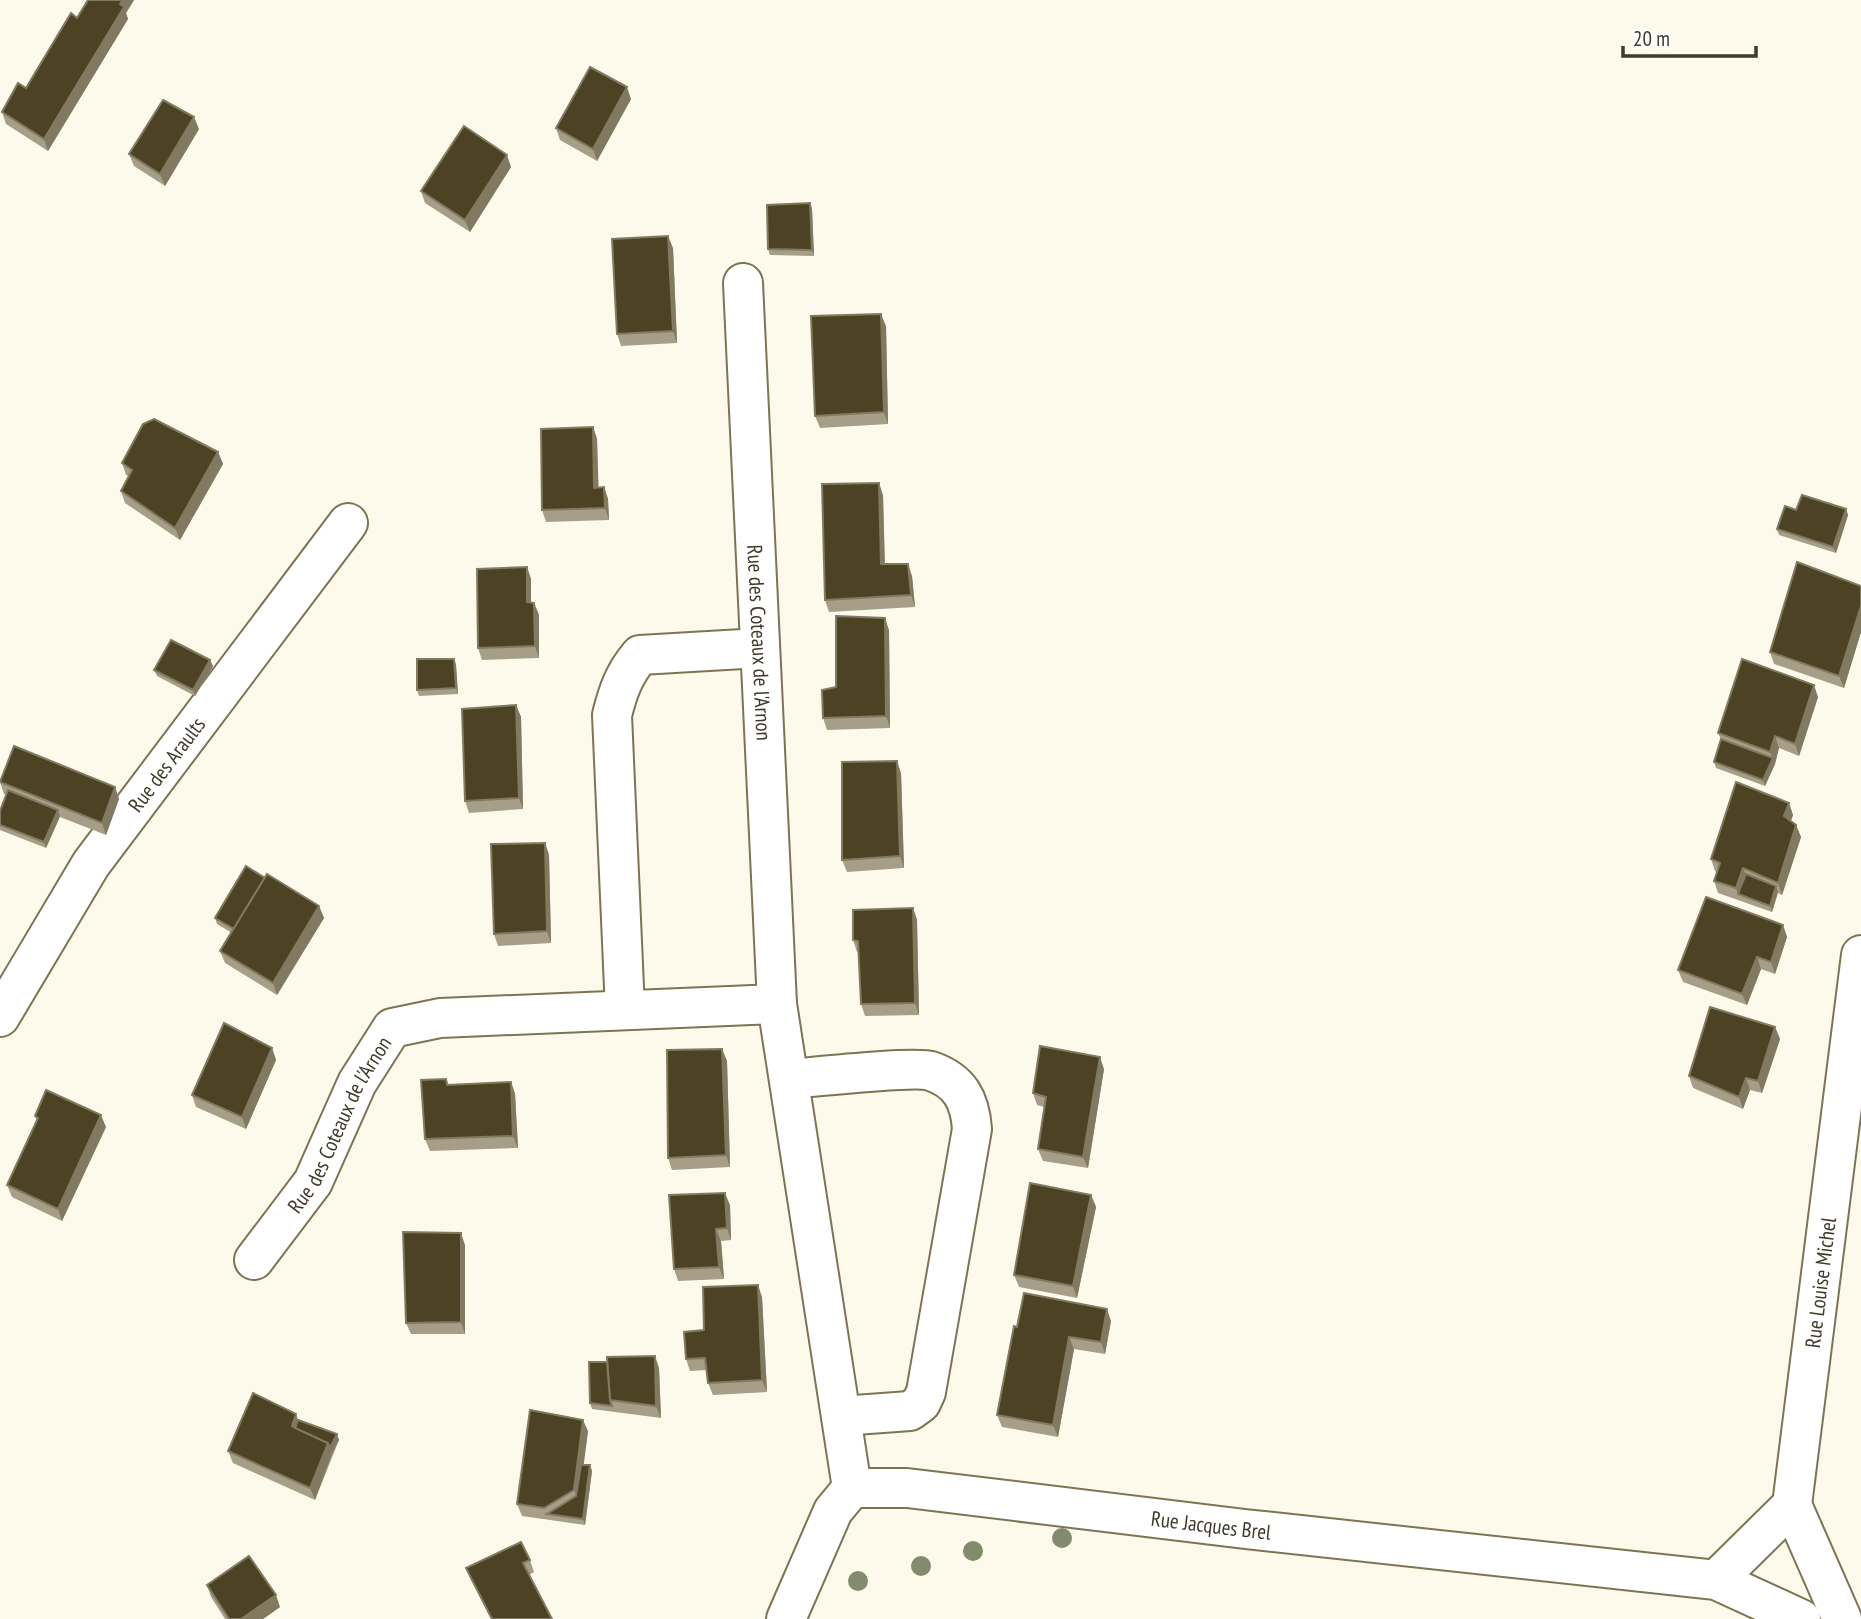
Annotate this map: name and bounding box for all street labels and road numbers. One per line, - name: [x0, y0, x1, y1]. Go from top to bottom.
- street label: Rue des Coteaux de l'Arnon: [742, 544, 778, 741]
- street label: Rue des Araults: [122, 711, 211, 817]
- street label: Rue des Coteaux de l'Arnon: [281, 1031, 397, 1218]
- street label: Rue Louise Michel: [1798, 1216, 1841, 1349]
- street label: Rue Jacques Brel: [1150, 1504, 1273, 1545]

